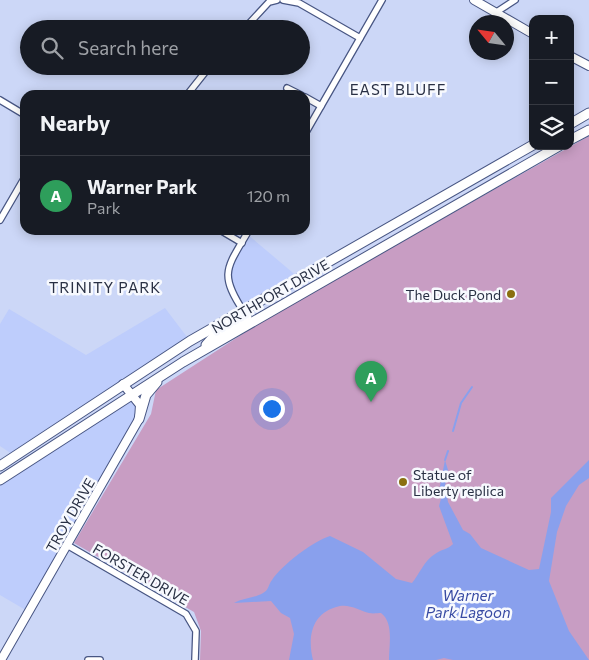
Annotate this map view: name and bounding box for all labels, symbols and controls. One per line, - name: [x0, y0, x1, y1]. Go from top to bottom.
- north arrow: [469, 15, 514, 60]
- map controls: [529, 15, 574, 150]
- button: +: [529, 15, 574, 60]
- search box: [20, 20, 310, 75]
- icon: search: [38, 34, 66, 62]
- text: Search here: [78, 36, 178, 59]
- button: −: [529, 60, 574, 105]
- district label: EAST BLUFF: [350, 80, 446, 98]
- button: layers: [529, 105, 574, 150]
- text: Nearby: [40, 110, 110, 135]
- text: Warner Park: [87, 175, 197, 198]
- text: A: [50, 186, 62, 205]
- text: 120 m: [247, 186, 290, 205]
- text: Park: [87, 198, 120, 217]
- street label: NORTHPORT DRIVE: [208, 255, 332, 337]
- district label: TRINITY PARK: [49, 278, 161, 296]
- place label: The Duck Pond: [406, 286, 501, 303]
- marker: The Duck Pond: [505, 288, 517, 300]
- pin: A: [355, 361, 387, 402]
- your location: [259, 396, 285, 422]
- place label: Statue of Liberty replica: [413, 466, 504, 499]
- street label: TROY DRIVE: [42, 475, 98, 555]
- marker: Statue of Liberty replica: [397, 476, 409, 488]
- street label: FORSTER DRIVE: [90, 540, 192, 608]
- water label: Warner Park Lagoon: [425, 586, 511, 621]

